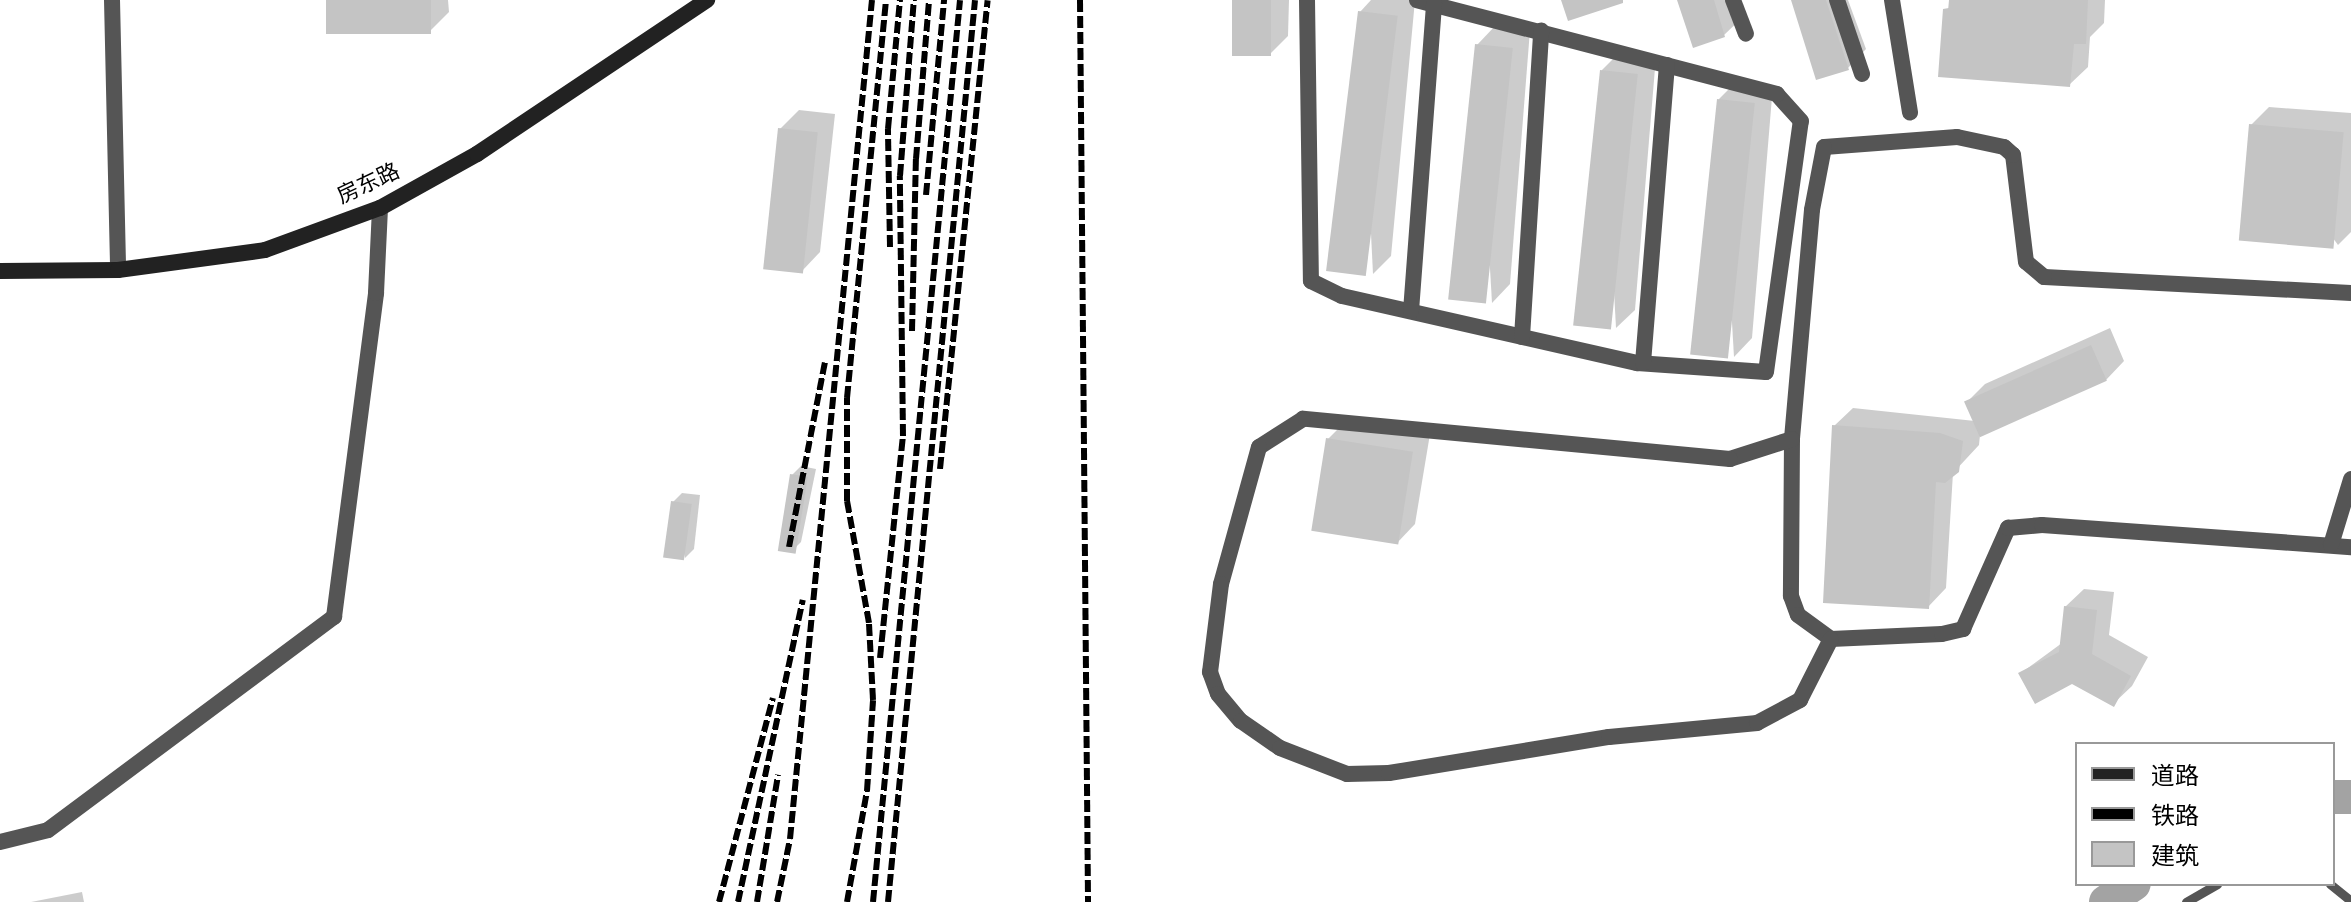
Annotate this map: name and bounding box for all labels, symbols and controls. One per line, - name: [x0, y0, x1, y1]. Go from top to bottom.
- street label: 房东路: [334, 159, 404, 211]
- legend: [2075, 742, 2335, 886]
- text: 道路: [2151, 763, 2199, 793]
- text: 铁路: [2151, 803, 2199, 833]
- text: 建筑: [2151, 843, 2199, 873]

